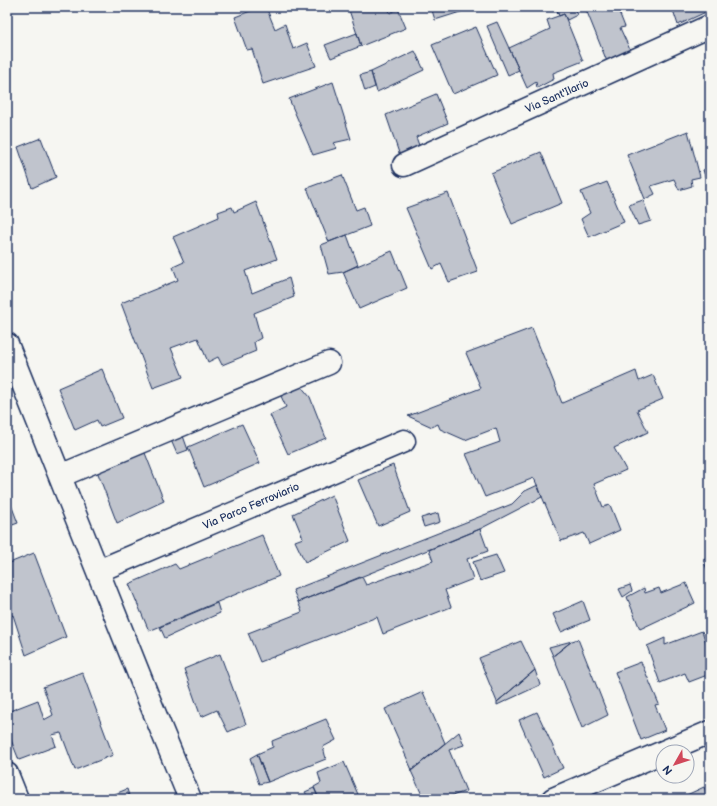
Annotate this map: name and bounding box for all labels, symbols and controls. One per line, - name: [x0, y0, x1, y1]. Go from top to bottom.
- street label: Via Sant'Ilario: [523, 76, 591, 116]
- street label: Via Parco Ferroviario: [201, 480, 301, 532]
- north arrow: [655, 744, 695, 784]
- text: N: [660, 763, 675, 777]

